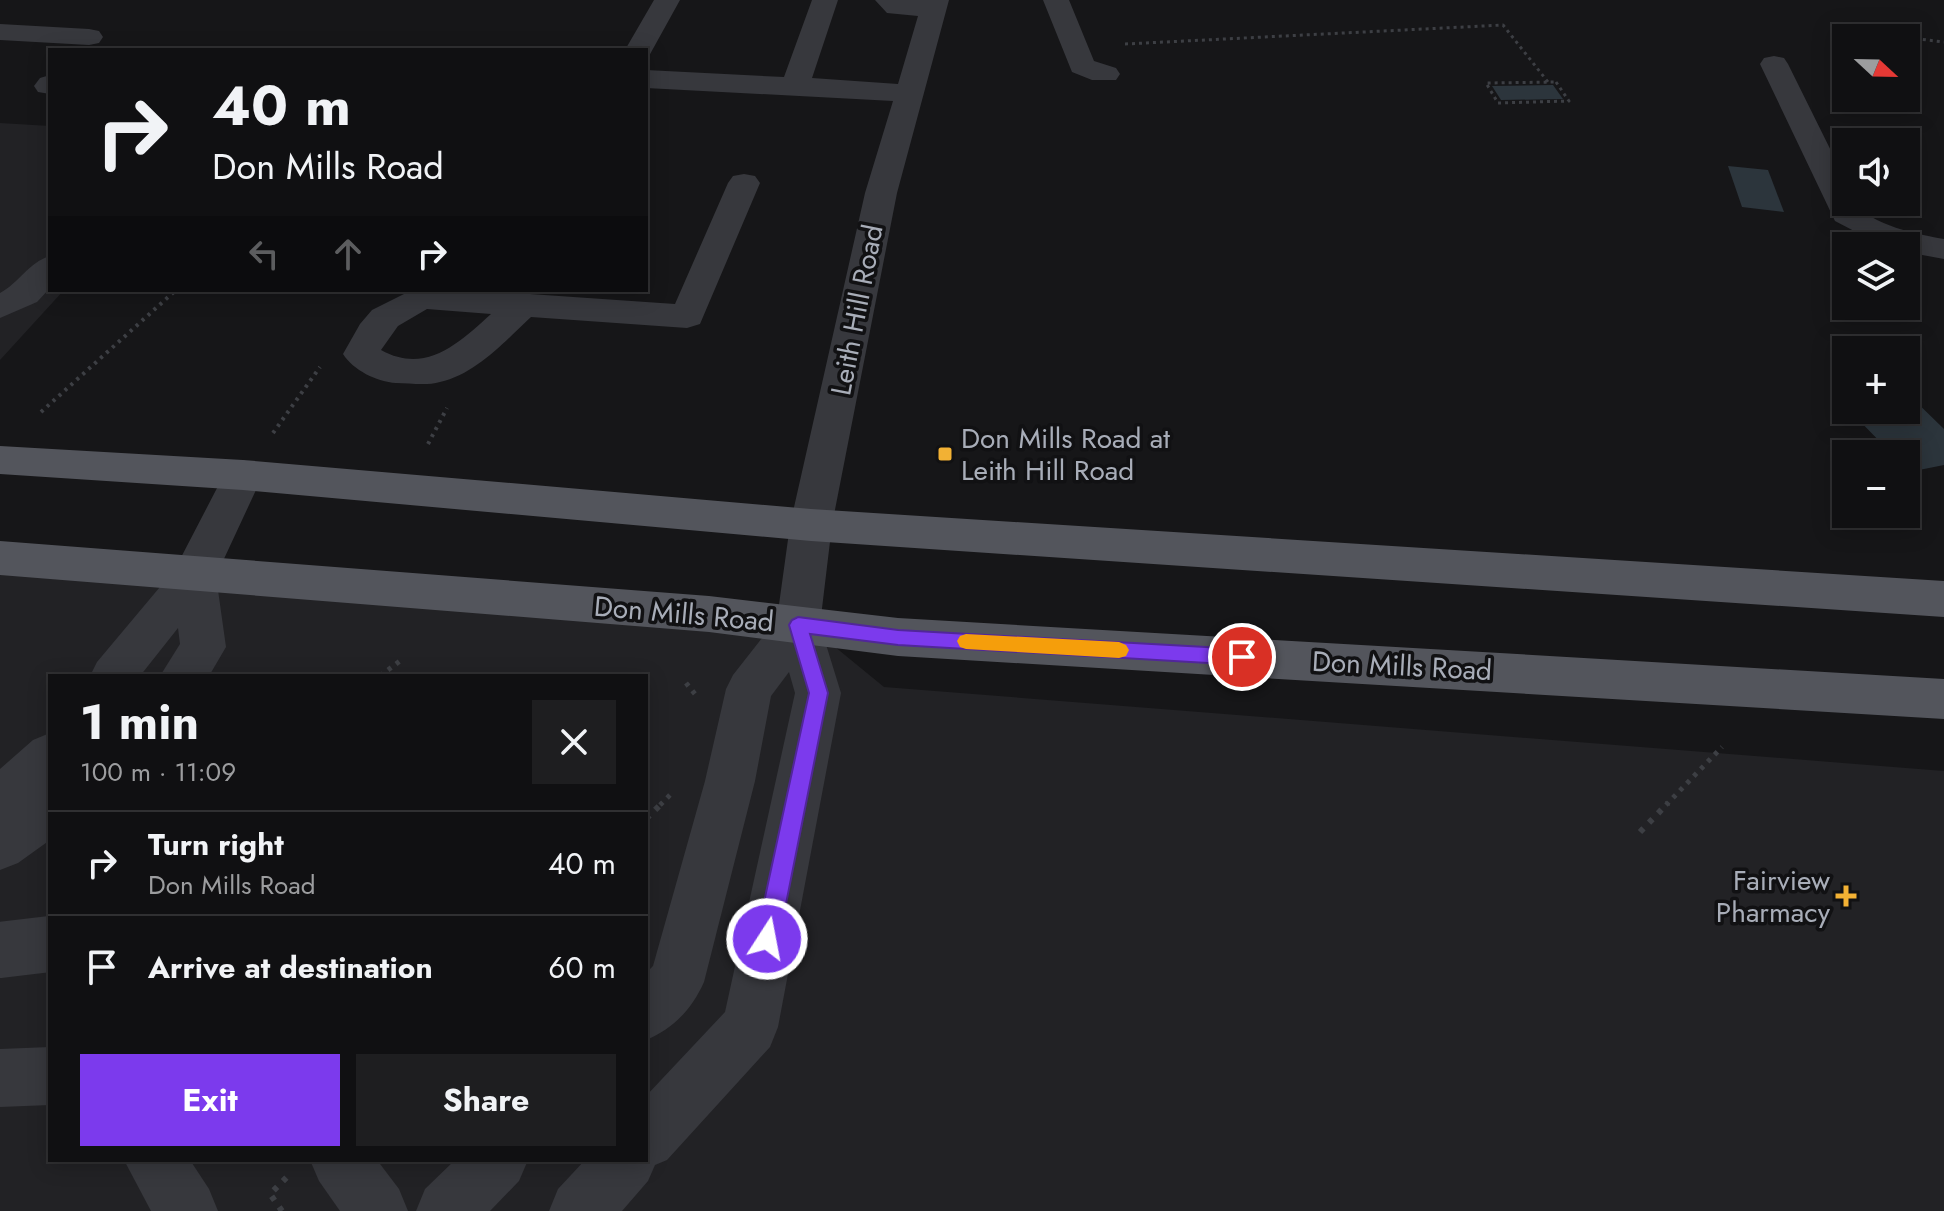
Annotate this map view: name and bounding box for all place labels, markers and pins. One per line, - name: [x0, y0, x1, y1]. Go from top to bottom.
- place label: Don Mills Road at Leith Hill Road: [961, 418, 1170, 491]
- marker: Don Mills Road at Leith Hill Road: [936, 445, 954, 463]
- pin: [1208, 623, 1276, 691]
- place label: Fairview Pharmacy: [1716, 860, 1831, 933]
- marker: Fairview Pharmacy: [1837, 887, 1855, 905]

